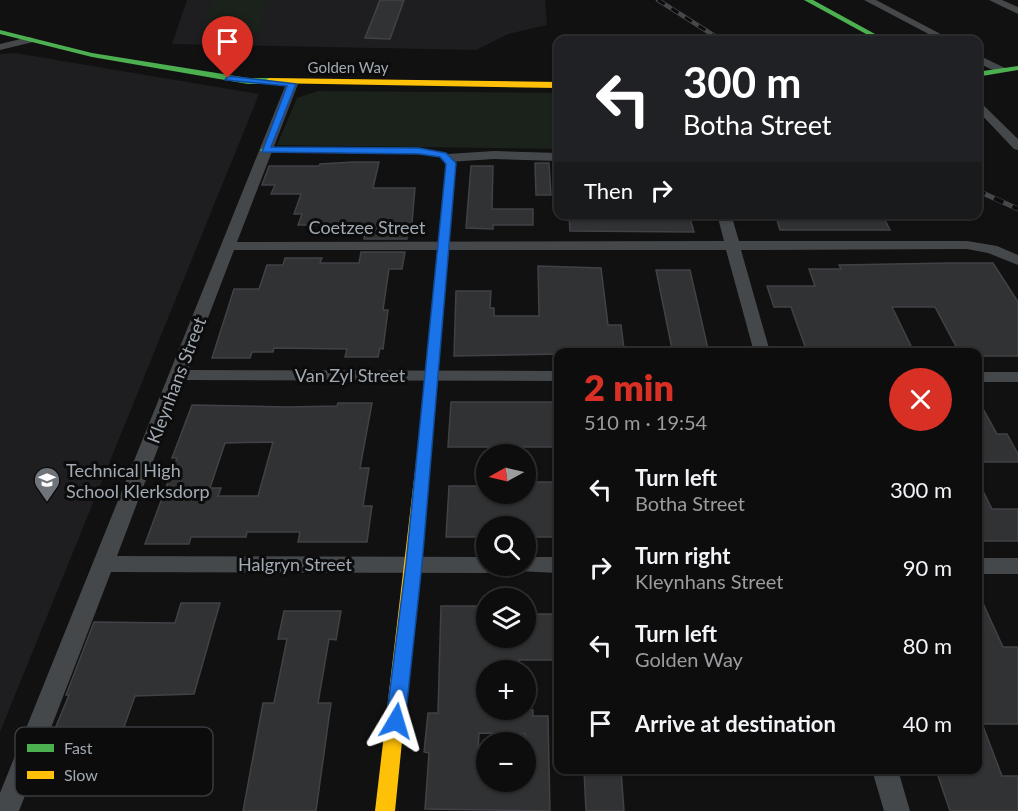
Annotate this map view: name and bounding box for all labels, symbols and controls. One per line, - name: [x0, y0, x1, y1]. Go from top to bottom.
- pin: [202, 16, 253, 78]
- icon: arrive: [211, 25, 244, 58]
- text: 300 m: [683, 57, 801, 107]
- street label: Golden Way: [308, 58, 389, 76]
- icon: left: [584, 60, 662, 138]
- text: Botha Street: [683, 108, 832, 141]
- icon: right: [645, 174, 678, 207]
- text: Then: [584, 177, 633, 204]
- street label: Coetzee Street: [309, 216, 426, 238]
- street label: Kleynhans Street: [142, 313, 210, 446]
- street label: Van Zyl Street: [295, 364, 406, 386]
- text: 2 min: [584, 365, 674, 409]
- button: close: [889, 368, 952, 431]
- text: 510 m · 19:54: [584, 410, 707, 434]
- north arrow: [476, 444, 536, 504]
- map controls: [476, 444, 536, 792]
- place label: Technical High School Klerksdorp: [66, 459, 210, 502]
- text: Turn left: [635, 464, 717, 491]
- school or university icon: Technical High School Klerksdorp: [32, 465, 62, 503]
- icon: left: [584, 473, 617, 506]
- text: 300 m: [890, 476, 952, 503]
- text: Botha Street: [635, 491, 745, 515]
- button: search: [476, 516, 536, 576]
- text: Turn right: [635, 542, 730, 569]
- icon: right: [584, 551, 617, 584]
- street label: Halgryn Street: [238, 553, 352, 575]
- text: 90 m: [903, 554, 952, 581]
- text: Kleynhans Street: [635, 569, 783, 593]
- button: layers: [476, 588, 536, 648]
- text: Turn left: [635, 620, 717, 647]
- icon: left: [584, 629, 617, 662]
- text: 80 m: [903, 632, 952, 659]
- text: Golden Way: [635, 647, 743, 671]
- button: +: [476, 660, 536, 720]
- position arrow: [364, 689, 428, 753]
- icon: arrive: [584, 707, 617, 740]
- text: Arrive at destination: [635, 710, 836, 737]
- text: 40 m: [903, 710, 952, 737]
- legend: [15, 727, 213, 796]
- button: −: [476, 732, 536, 792]
- text: Fast: [64, 738, 93, 757]
- text: Slow: [64, 765, 98, 784]

